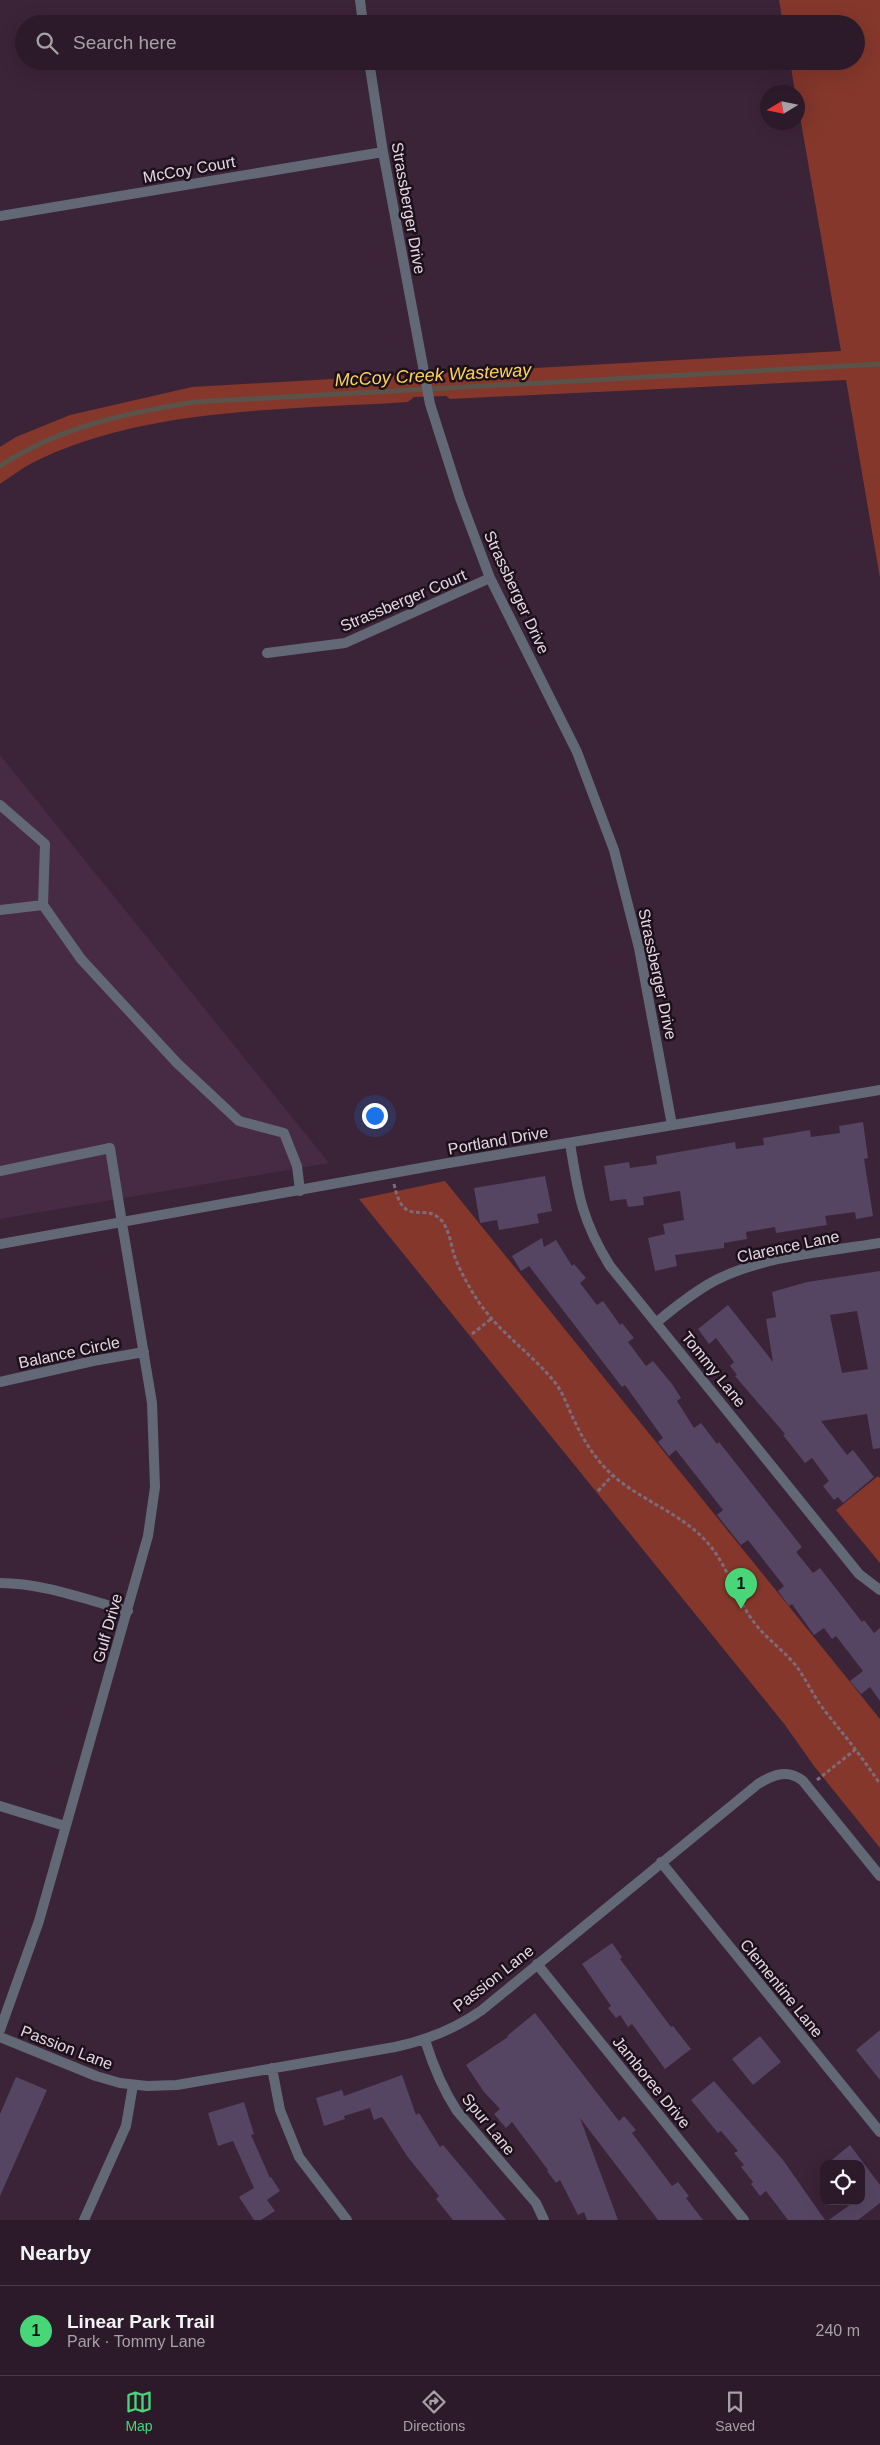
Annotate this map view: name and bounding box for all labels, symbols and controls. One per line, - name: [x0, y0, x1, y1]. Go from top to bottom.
- search box: [15, 15, 865, 70]
- icon: search: [33, 29, 61, 57]
- text: Search here: [73, 32, 177, 53]
- north arrow: [760, 85, 805, 130]
- street label: Strassberger Drive: [389, 141, 428, 275]
- street label: McCoy Court: [142, 153, 237, 186]
- water label: McCoy Creek Wasteway: [334, 360, 533, 390]
- street label: Strassberger Drive: [481, 528, 552, 656]
- street label: Strassberger Court: [338, 566, 469, 635]
- street label: Strassberger Drive: [635, 907, 680, 1041]
- your location: [362, 1103, 388, 1129]
- street label: Portland Drive: [447, 1123, 550, 1158]
- street label: Clarence Lane: [735, 1227, 841, 1266]
- street label: Tommy Lane: [678, 1328, 749, 1410]
- street label: Balance Circle: [17, 1333, 121, 1372]
- pin: 1: [725, 1568, 757, 1609]
- street label: Gulf Drive: [90, 1592, 125, 1665]
- street label: Clementine Lane: [737, 1936, 826, 2041]
- street label: Passion Lane: [450, 1942, 537, 2015]
- street label: Passion Lane: [19, 2022, 115, 2073]
- street label: Jamboree Drive: [609, 2033, 694, 2132]
- street label: Spur Lane: [459, 2090, 519, 2158]
- map controls: [820, 2160, 865, 2205]
- button: locate: [820, 2160, 865, 2205]
- text: Nearby: [20, 2241, 91, 2264]
- text: Linear Park Trail: [67, 2311, 215, 2332]
- text: 1: [32, 2322, 40, 2339]
- text: 240 m: [816, 2322, 860, 2339]
- text: Park · Tommy Lane: [67, 2333, 205, 2350]
- tab: Map: [125, 2388, 153, 2434]
- tab: Directions: [403, 2388, 465, 2434]
- tab: Saved: [715, 2388, 755, 2434]

